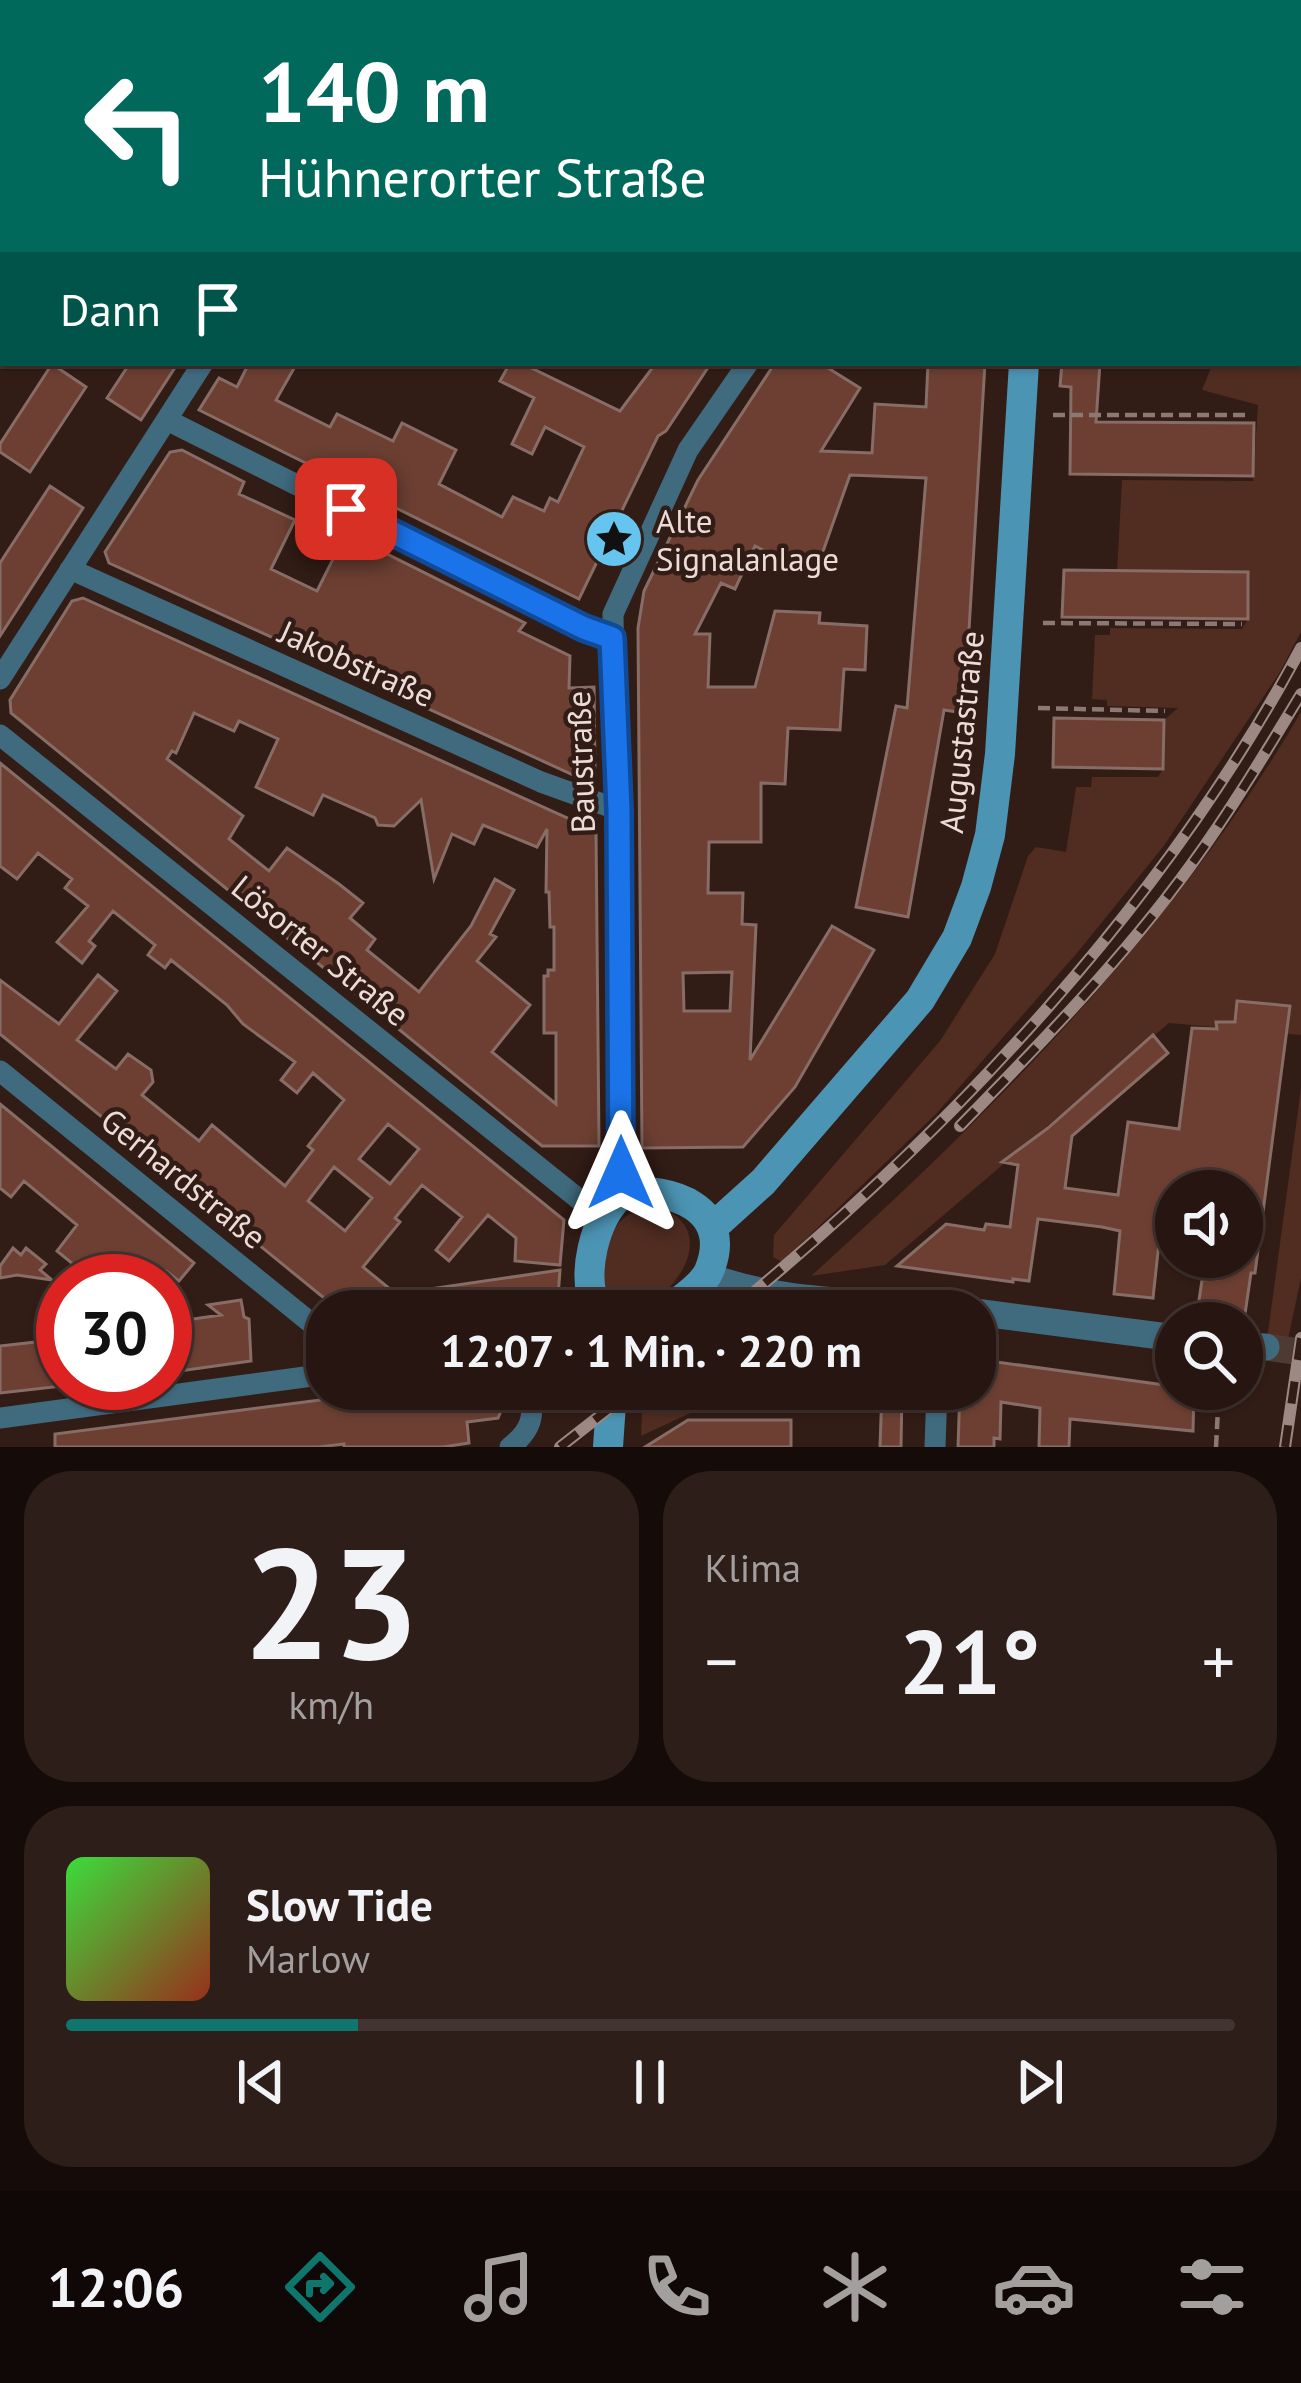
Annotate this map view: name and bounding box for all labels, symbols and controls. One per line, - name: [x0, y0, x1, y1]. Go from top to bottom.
- text: 140 m: [258, 36, 490, 145]
- icon: left: [60, 48, 216, 204]
- text: Hühnerorter Straße: [258, 142, 707, 212]
- icon: arrive: [185, 276, 251, 342]
- text: Dann: [60, 280, 161, 338]
- pin: [295, 458, 397, 560]
- icon: arrive: [313, 476, 379, 542]
- place label: Alte Signalanlage: [656, 499, 839, 580]
- place icon: Alte Signalanlage: [583, 508, 645, 570]
- street label: Jakobstraße: [271, 609, 442, 716]
- street label: Augustastraße: [929, 629, 993, 835]
- street label: Baustraße: [556, 690, 604, 834]
- street label: Lösorter Straße: [223, 865, 419, 1035]
- street label: Gerhardstraße: [93, 1098, 275, 1258]
- position arrow: [558, 1110, 684, 1236]
- map controls: [1155, 1170, 1263, 1410]
- button: sound: [1155, 1170, 1263, 1278]
- speed limit sign: 30: [36, 1254, 192, 1410]
- button: search: [1155, 1302, 1263, 1410]
- text: 12:07 · 1 Min. · 220 m: [440, 1321, 862, 1379]
- text: 23: [243, 1500, 420, 1702]
- text: Klima: [705, 1542, 801, 1593]
- text: 21°: [899, 1602, 1040, 1719]
- text: −: [705, 1618, 738, 1703]
- text: +: [1202, 1618, 1235, 1703]
- text: km/h: [289, 1679, 374, 1730]
- text: Slow Tide: [246, 1875, 433, 1933]
- text: Marlow: [246, 1933, 370, 1984]
- icon: previous: [228, 2049, 294, 2115]
- icon: pause: [617, 2049, 683, 2115]
- icon: next: [1007, 2049, 1073, 2115]
- icon: directions: [278, 2245, 362, 2329]
- icon: music: [457, 2245, 541, 2329]
- icon: phone: [635, 2245, 719, 2329]
- icon: climate: [813, 2245, 897, 2329]
- icon: car: [992, 2245, 1076, 2329]
- icon: filters: [1170, 2245, 1254, 2329]
- text: 12:06: [47, 2252, 184, 2322]

